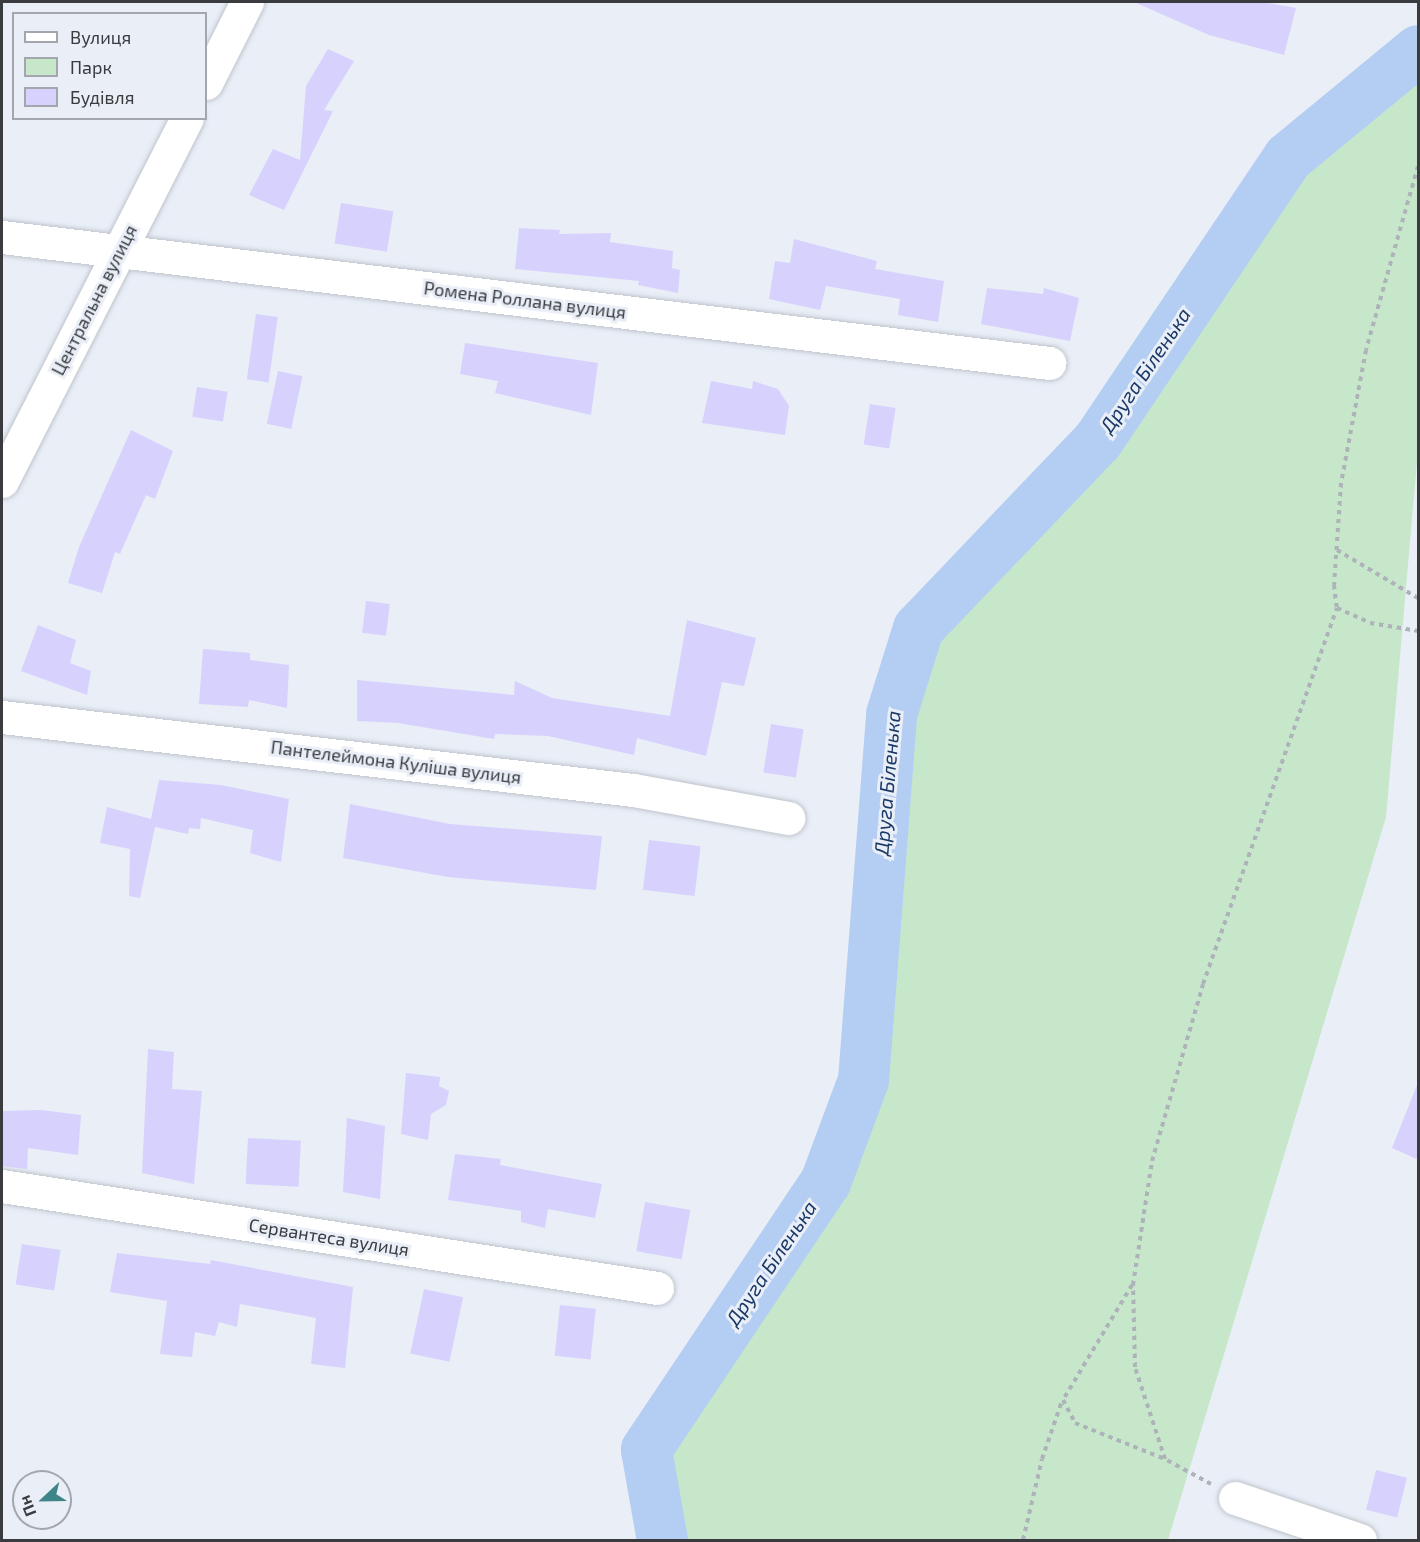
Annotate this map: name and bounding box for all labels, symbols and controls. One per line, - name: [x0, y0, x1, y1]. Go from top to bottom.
- legend: [12, 12, 207, 120]
- text: Вулиця: [70, 26, 131, 48]
- text: Парк: [70, 56, 112, 78]
- text: Будівля: [70, 86, 134, 108]
- street label: Центральна вулиця: [47, 221, 141, 379]
- street label: Ромена Роллана вулиця: [423, 277, 627, 323]
- water label: Друга Біленька: [1094, 303, 1196, 437]
- water label: Друга Біленька: [869, 710, 905, 856]
- street label: Пантелеймона Куліша вулиця: [270, 736, 522, 788]
- water label: Друга Біленька: [720, 1196, 822, 1330]
- street label: Сервантеса вулиця: [247, 1214, 411, 1260]
- north arrow: [12, 1470, 72, 1530]
- text: Пн: [14, 1493, 39, 1519]

